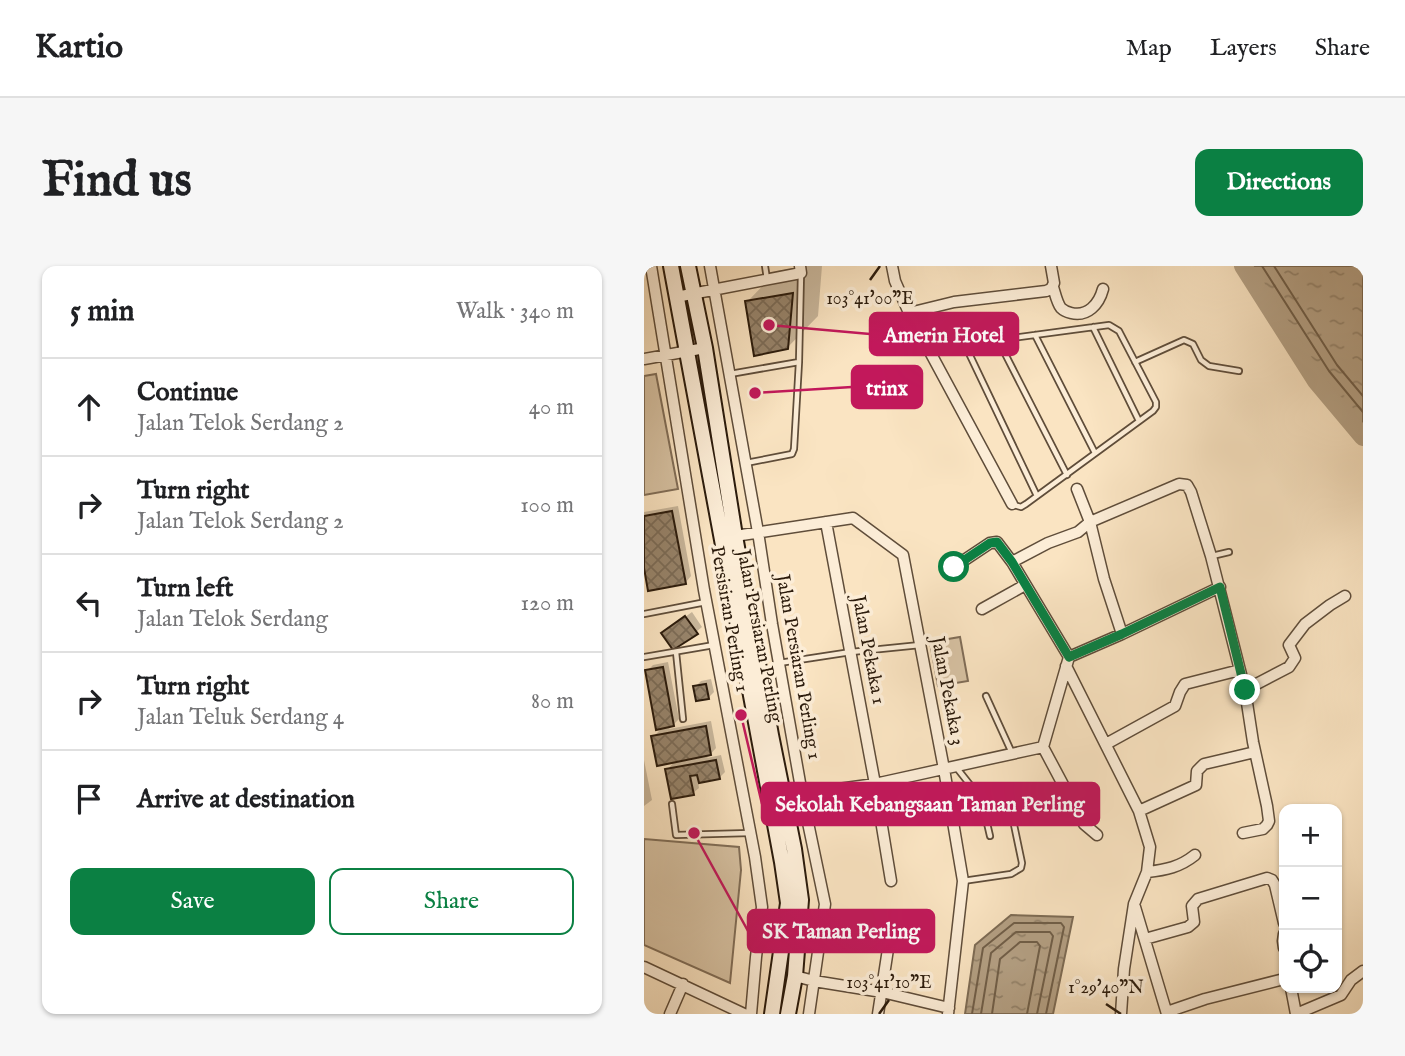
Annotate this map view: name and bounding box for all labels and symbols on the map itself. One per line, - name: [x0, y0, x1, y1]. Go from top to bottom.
- text: 103°41'00"E: [826, 288, 914, 311]
- callout: Amerin Hotel: [870, 313, 1018, 355]
- text: Amerin Hotel: [883, 323, 1006, 350]
- callout: trinx: [852, 366, 922, 408]
- text: trinx: [865, 376, 909, 403]
- street label: Persisiran Perling 1: [704, 544, 754, 694]
- street label: Jalan Persiaran Perling: [730, 545, 788, 725]
- route start: [938, 551, 969, 582]
- street label: Jalan Persiaran Perling 1: [770, 571, 826, 761]
- street label: Jalan Pekaka 1: [845, 591, 890, 707]
- street label: Jalan Pekaka 3: [924, 632, 969, 748]
- route end: [1229, 674, 1260, 705]
- callout: Sekolah Kebangsaan Taman Perling: [762, 783, 1099, 825]
- text: Sekolah Kebangsaan Taman Perling: [775, 792, 1085, 819]
- callout: SK Taman Perling: [748, 910, 934, 952]
- text: SK Taman Perling: [762, 919, 920, 946]
- text: 103°41'10"E: [846, 972, 932, 995]
- text: 1°29'40"N: [1068, 977, 1144, 1000]

